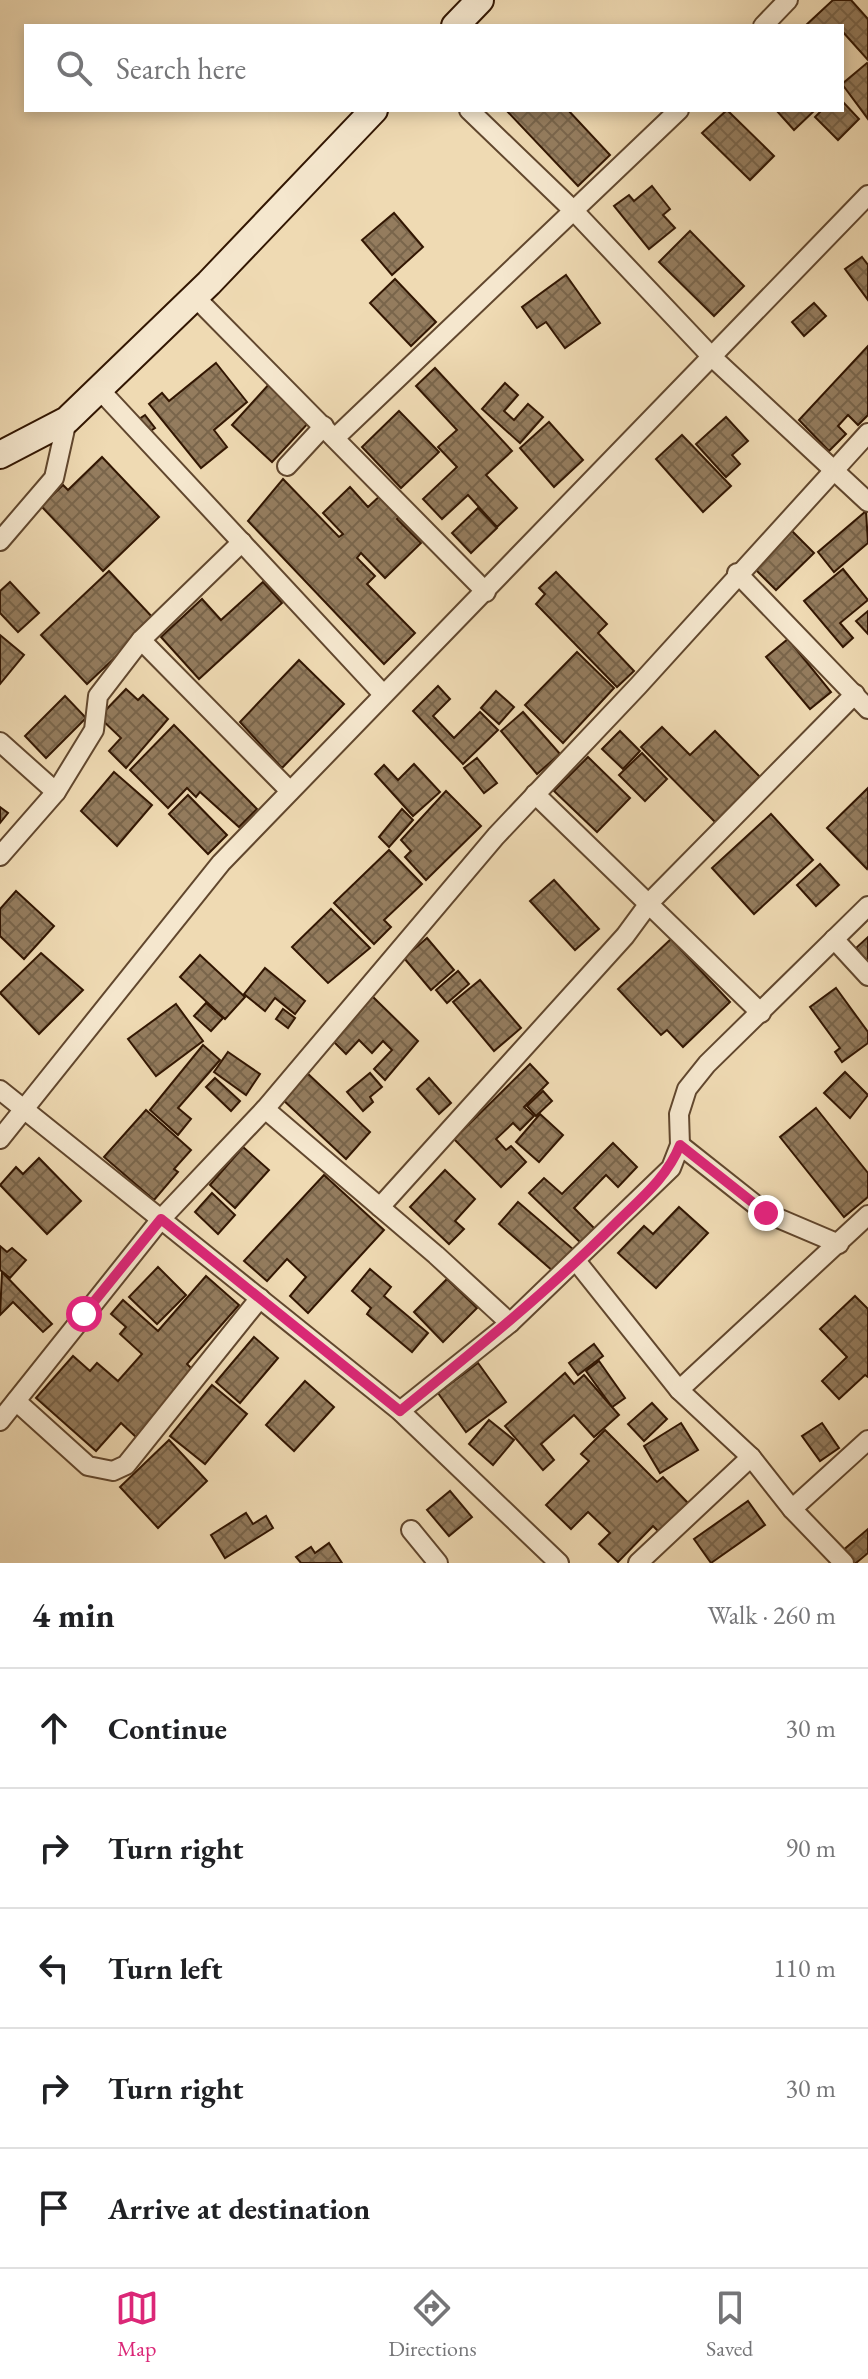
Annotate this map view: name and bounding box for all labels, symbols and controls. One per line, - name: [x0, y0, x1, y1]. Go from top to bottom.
- search box: [24, 24, 844, 112]
- icon: search: [52, 46, 96, 90]
- text: Search here: [116, 49, 246, 88]
- route end: [748, 1195, 784, 1231]
- route start: [66, 1296, 102, 1332]
- text: 4 min: [32, 1593, 115, 1637]
- text: Walk · 260 m: [708, 1598, 836, 1632]
- icon: ahead: [32, 1706, 76, 1750]
- text: Continue: [108, 1709, 227, 1748]
- text: 30 m: [786, 1711, 836, 1745]
- icon: right: [32, 1826, 76, 1870]
- text: Turn right: [108, 1829, 244, 1868]
- text: 90 m: [786, 1831, 836, 1865]
- icon: left: [32, 1946, 76, 1990]
- text: Turn left: [108, 1949, 222, 1988]
- text: 110 m: [773, 1951, 836, 1985]
- icon: right: [32, 2066, 76, 2110]
- text: Turn right: [108, 2069, 244, 2108]
- text: 30 m: [786, 2071, 836, 2105]
- icon: arrive: [32, 2186, 76, 2230]
- text: Arrive at destination: [108, 2189, 370, 2228]
- tab: Map: [115, 2286, 159, 2363]
- tab: Directions: [388, 2286, 477, 2363]
- tab: Saved: [706, 2286, 753, 2363]

